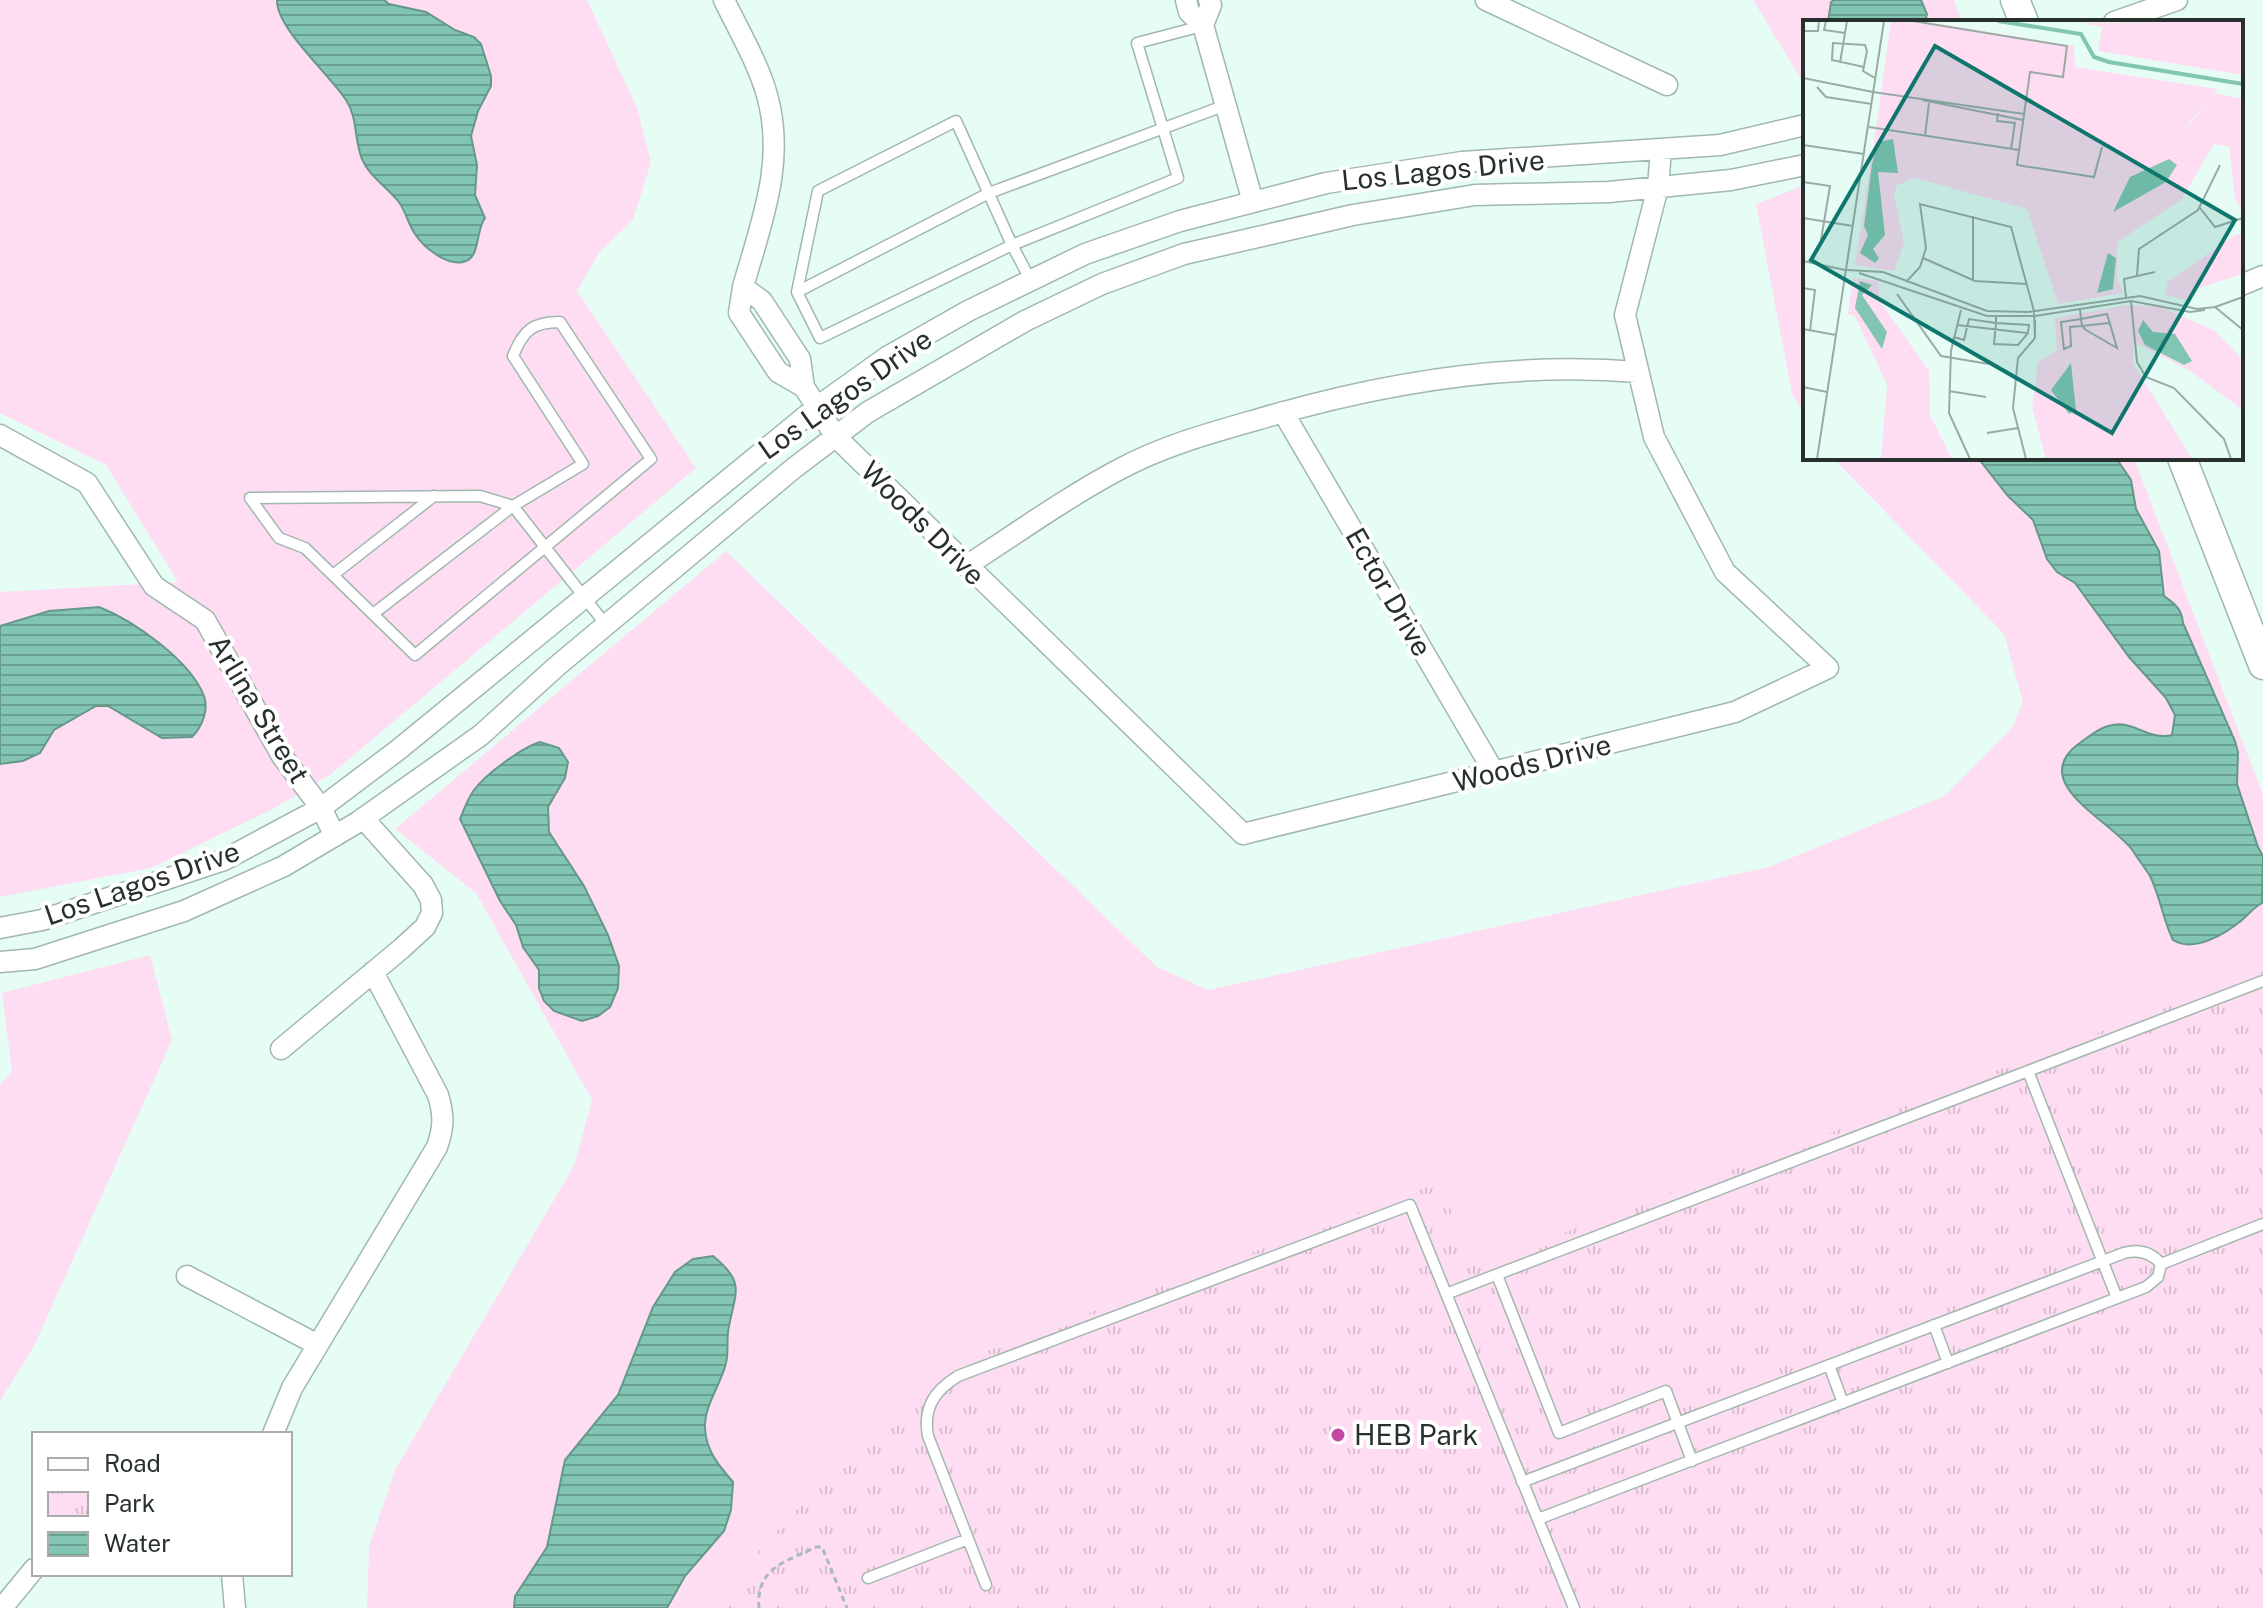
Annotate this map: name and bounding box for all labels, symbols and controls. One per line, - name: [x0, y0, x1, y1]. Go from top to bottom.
- inset map: [1803, 20, 2243, 460]
- street label: Los Lagos Drive: [1340, 142, 1546, 197]
- street label: Los Lagos Drive: [752, 322, 938, 466]
- street label: Woods Drive: [855, 454, 992, 591]
- street label: Ector Drive: [1339, 522, 1439, 662]
- street label: Arlina Street: [202, 629, 316, 789]
- street label: Woods Drive: [1449, 727, 1614, 798]
- street label: Los Lagos Drive: [40, 834, 244, 931]
- place label: HEB Park: [1354, 1418, 1478, 1451]
- marker: HEB Park: [1329, 1426, 1347, 1444]
- legend: [32, 1432, 292, 1576]
- text: Road: [104, 1449, 161, 1477]
- text: Park: [104, 1489, 155, 1517]
- text: Water: [104, 1529, 171, 1557]

